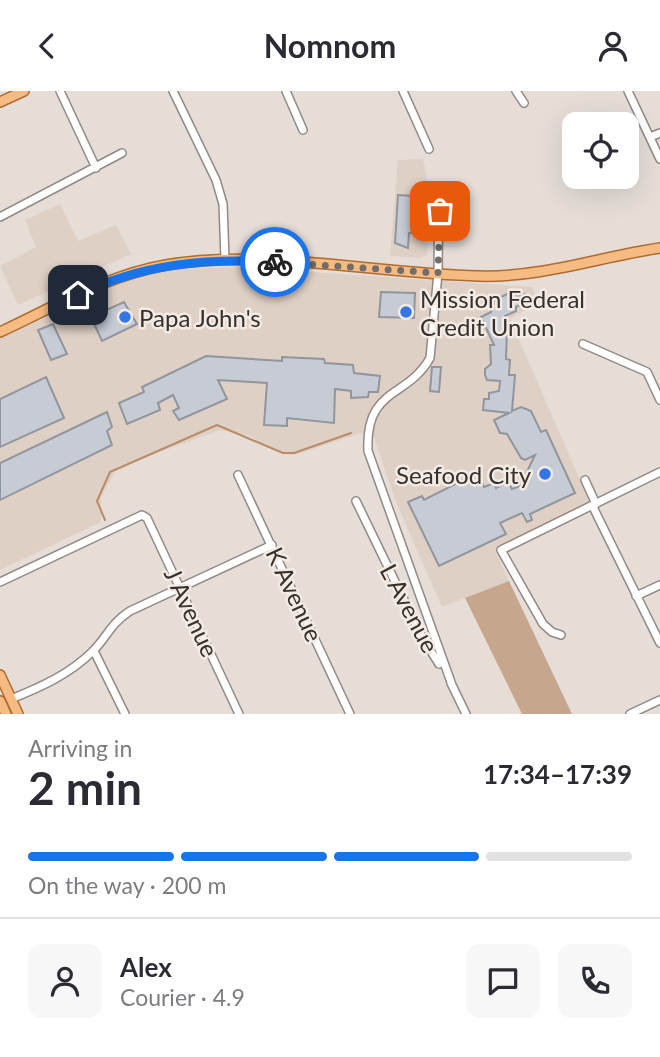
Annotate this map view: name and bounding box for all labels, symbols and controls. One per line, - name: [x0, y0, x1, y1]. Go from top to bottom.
- text: Nomnom: [264, 26, 396, 65]
- icon: back: [28, 27, 66, 65]
- icon: person: [594, 27, 632, 65]
- map controls: [562, 112, 639, 189]
- button: locate: [562, 112, 639, 189]
- pin: [410, 181, 470, 241]
- icon: bag: [421, 192, 459, 230]
- courier: [240, 227, 310, 297]
- icon: bike: [256, 243, 294, 281]
- pin: [48, 265, 108, 325]
- icon: home: [59, 276, 97, 314]
- place label: Mission Federal Credit Union: [420, 284, 585, 341]
- place label: Papa John's: [139, 303, 261, 332]
- marker: Mission Federal Credit Union: [398, 304, 414, 320]
- marker: Papa John's: [117, 309, 133, 325]
- place label: Seafood City: [396, 460, 532, 489]
- marker: Seafood City: [537, 466, 553, 482]
- street label: K Avenue: [261, 542, 329, 646]
- street label: L Avenue: [375, 559, 445, 657]
- street label: J Avenue: [159, 563, 225, 661]
- text: Arriving in: [28, 734, 132, 762]
- text: 17:34–17:39: [483, 758, 632, 790]
- text: 2 min: [28, 760, 142, 815]
- text: On the way · 200 m: [28, 871, 227, 899]
- button: person: [28, 944, 102, 1018]
- button: chat: [466, 944, 540, 1018]
- button: phone: [558, 944, 632, 1018]
- text: Alex: [120, 951, 172, 983]
- text: Courier · 4.9: [120, 983, 245, 1011]

